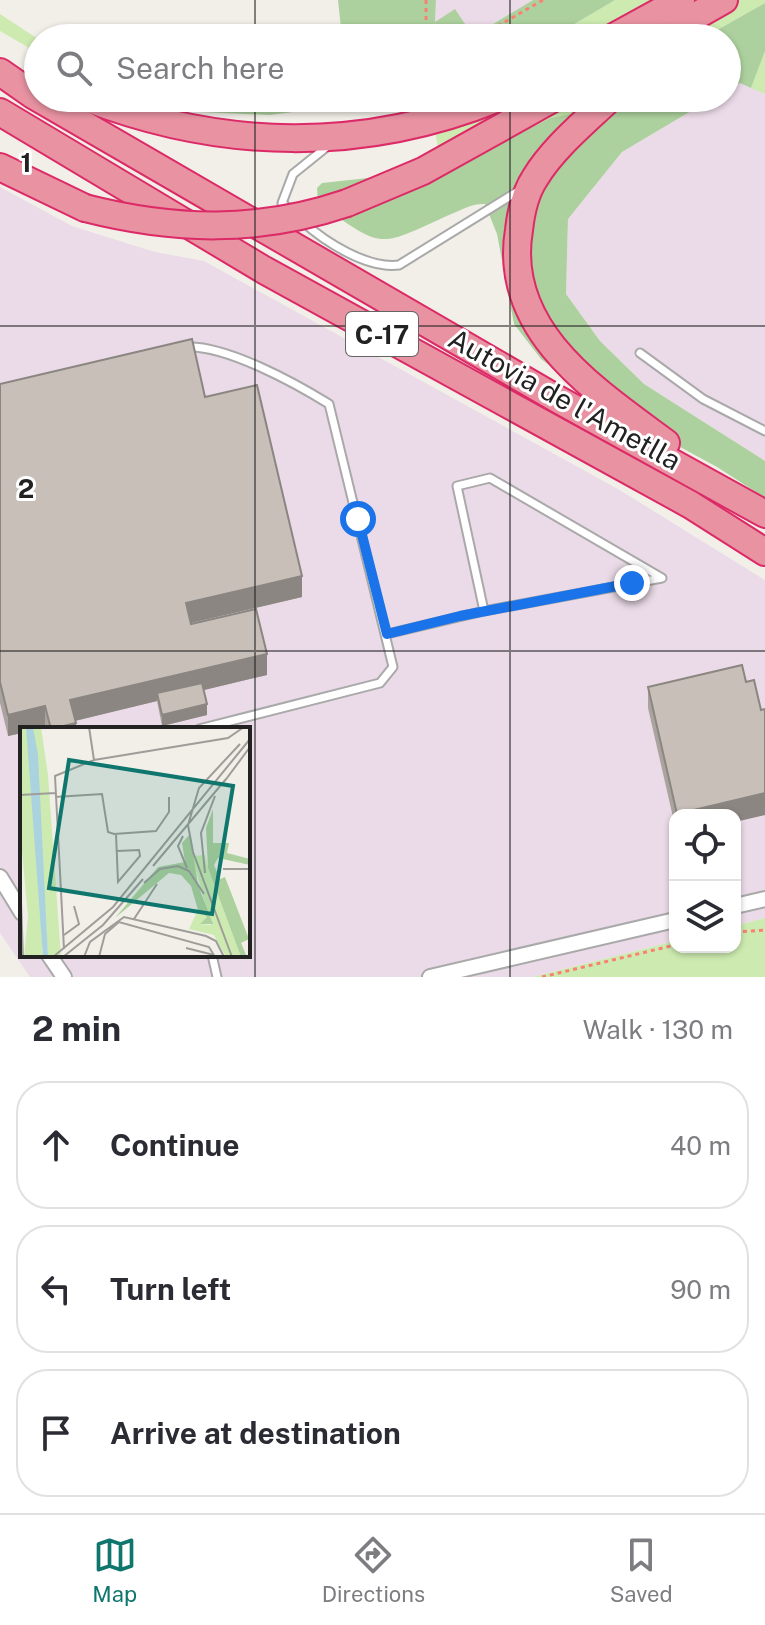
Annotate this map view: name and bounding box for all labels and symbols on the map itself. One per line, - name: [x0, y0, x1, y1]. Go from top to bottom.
- text: 1: [20, 147, 32, 178]
- road number: C-17: [346, 312, 418, 356]
- street label: Autovia de l'Ametlla: [443, 321, 687, 477]
- text: 2: [18, 473, 34, 504]
- route start: [340, 501, 376, 537]
- route end: [614, 565, 650, 601]
- inset map: [20, 727, 250, 957]

